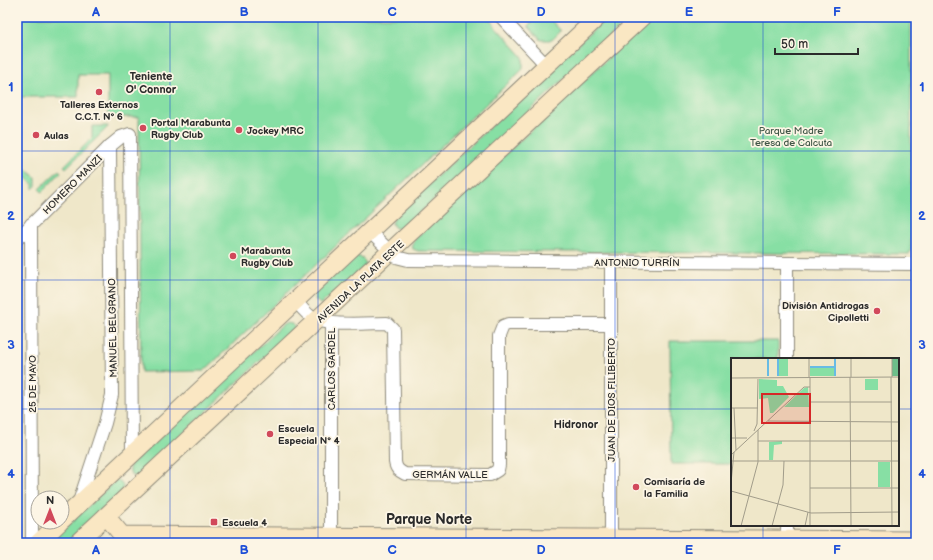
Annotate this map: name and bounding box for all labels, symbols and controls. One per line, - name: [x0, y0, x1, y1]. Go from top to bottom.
- text: A: [91, 4, 100, 20]
- text: B: [239, 4, 249, 20]
- text: C: [387, 4, 397, 20]
- text: D: [536, 4, 546, 20]
- text: E: [685, 4, 694, 20]
- text: F: [833, 4, 841, 20]
- scale bar: [775, 30, 858, 56]
- text: 50 m: [781, 37, 808, 52]
- district label: Teniente O' Connor: [126, 70, 177, 96]
- text: 1: [8, 79, 14, 95]
- text: 1: [919, 79, 925, 95]
- marker: Talleres Externos C.C.T. N° 6: [94, 87, 104, 97]
- place label: Talleres Externos C.C.T. N° 6: [60, 99, 138, 123]
- place label: Portal Marabunta Rugby Club: [151, 117, 231, 141]
- marker: Portal Marabunta Rugby Club: [138, 123, 148, 133]
- marker: Jockey MRC: [234, 125, 244, 135]
- place label: Jockey MRC: [247, 125, 304, 137]
- park label: Parque Madre Teresa de Calcuta: [750, 125, 832, 149]
- marker: Aulas: [31, 130, 41, 140]
- place label: Aulas: [43, 130, 69, 142]
- street label: HOMERO MANZI: [41, 153, 105, 217]
- text: 2: [7, 208, 15, 224]
- text: 2: [918, 208, 926, 224]
- street label: AVENIDA LA PLATA ESTE: [315, 238, 407, 325]
- place label: Marabunta Rugby Club: [241, 245, 293, 269]
- marker: Marabunta Rugby Club: [228, 251, 238, 261]
- street label: ANTONIO TURRÍN: [594, 257, 680, 269]
- street label: MANUEL BELGRANO: [106, 278, 120, 378]
- place label: División Antidrogas Cipolletti: [782, 300, 869, 324]
- marker: División Antidrogas Cipolletti: [872, 306, 882, 316]
- street label: CARLOS GARDEL: [326, 328, 338, 410]
- text: 3: [7, 337, 15, 353]
- text: 3: [918, 337, 926, 353]
- street label: JUAN DE DIOS FILIBERTO: [606, 338, 618, 462]
- street label: 25 DE MAYO: [27, 355, 39, 413]
- inset map: [731, 358, 899, 526]
- district label: Hidronor: [554, 418, 599, 431]
- place label: Escuela Especial N° 4: [278, 423, 340, 447]
- marker: Escuela Especial N° 4: [265, 429, 275, 439]
- text: 4: [7, 466, 15, 482]
- text: 4: [918, 466, 926, 482]
- street label: GERMÁN VALLE: [412, 469, 488, 481]
- place label: Comisaría de la Familia: [644, 476, 705, 500]
- marker: Comisaría de la Familia: [631, 482, 641, 492]
- north arrow: [30, 490, 70, 530]
- text: N: [46, 494, 54, 507]
- district label: Parque Norte: [386, 511, 472, 528]
- marker: Escuela 4: [209, 517, 219, 527]
- place label: Escuela 4: [222, 517, 267, 529]
- text: A: [91, 542, 100, 558]
- text: B: [239, 542, 249, 558]
- text: C: [387, 542, 397, 558]
- text: D: [536, 542, 546, 558]
- text: E: [685, 542, 694, 558]
- text: F: [833, 542, 841, 558]

